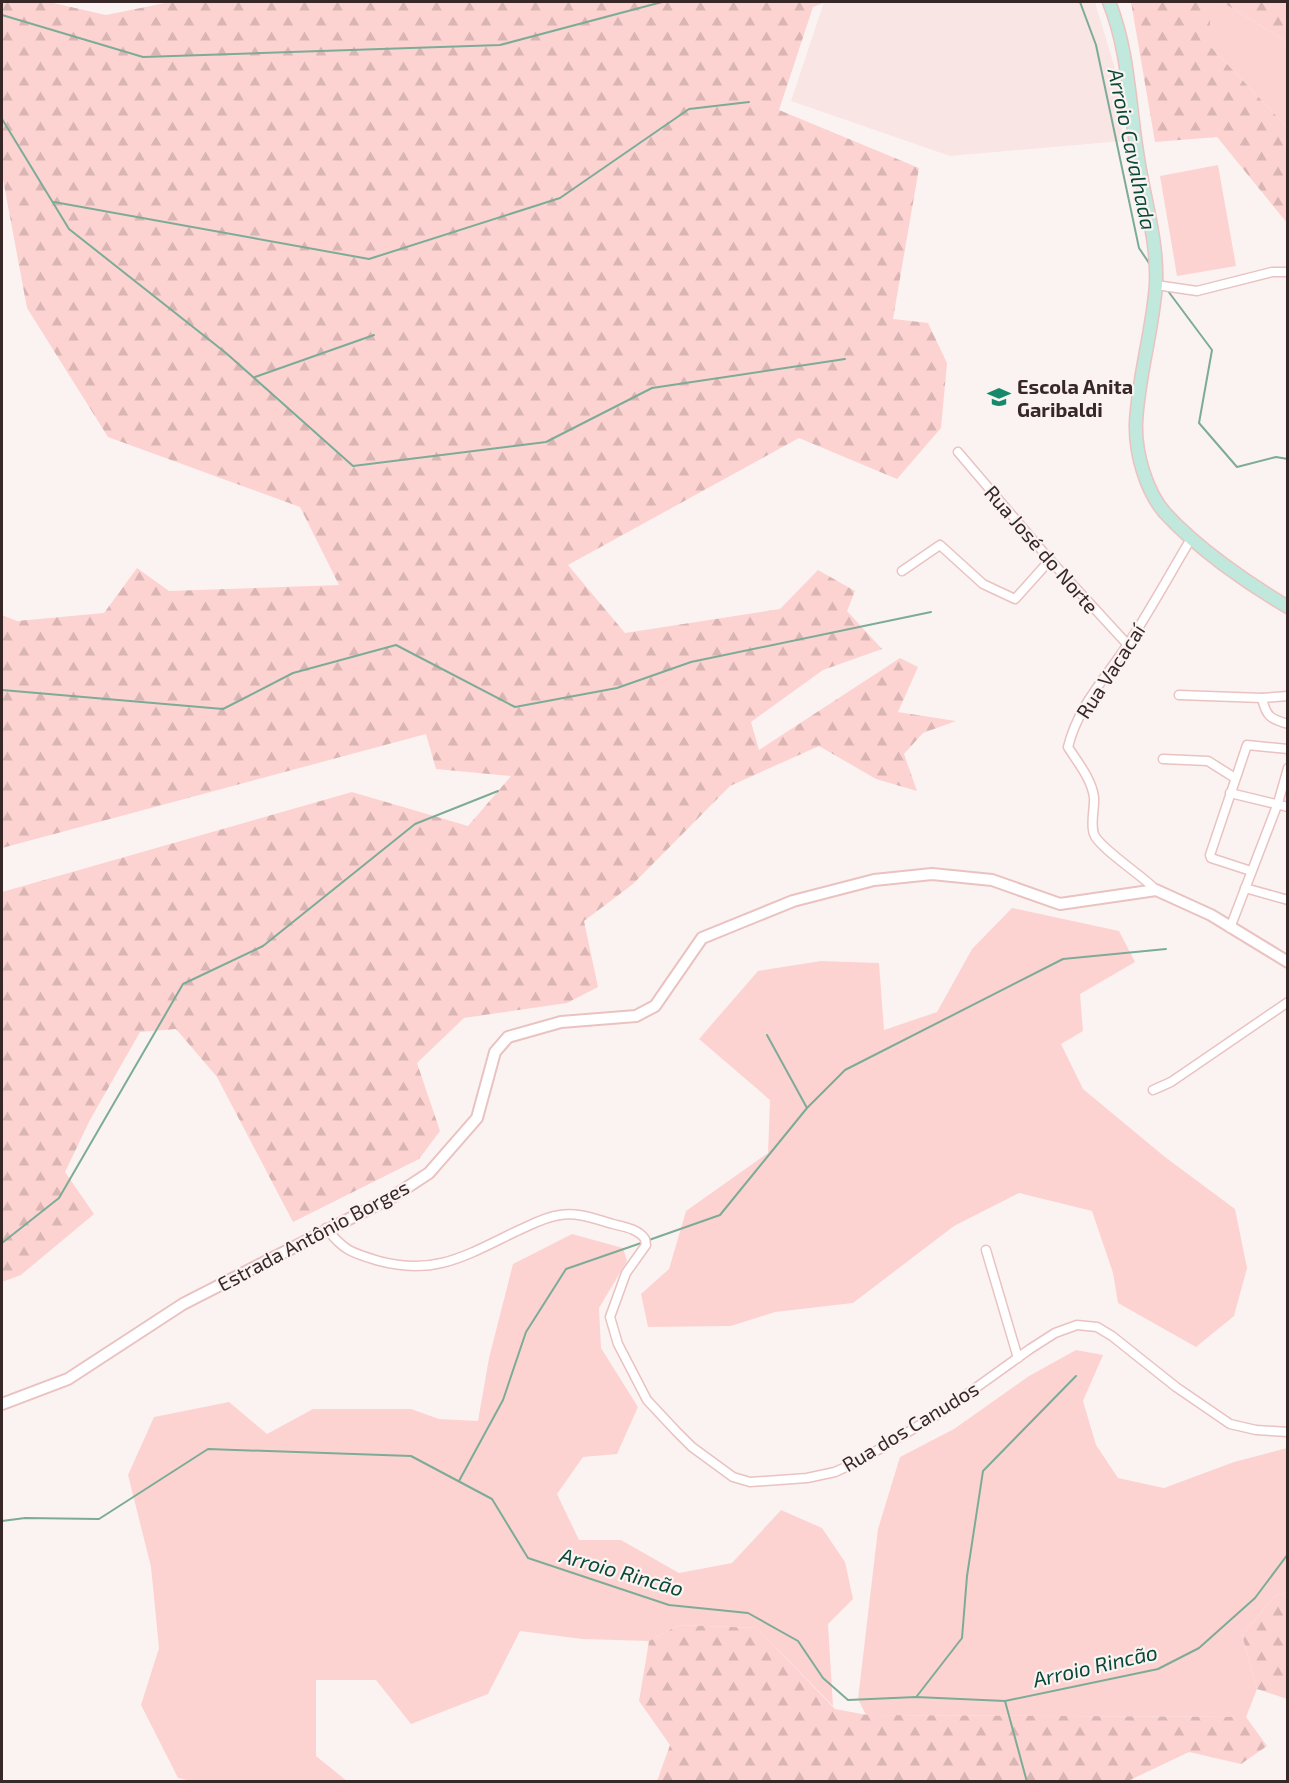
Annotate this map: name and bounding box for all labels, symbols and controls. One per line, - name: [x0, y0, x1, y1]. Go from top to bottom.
- water label: Arroio Cavalhada: [1103, 65, 1162, 232]
- place label: Escola Anita Garibaldi: [1017, 374, 1133, 421]
- school or university icon: Escola Anita Garibaldi: [986, 384, 1012, 410]
- street label: Rua José do Norte: [980, 480, 1104, 618]
- street label: Rua Vacacaí: [1071, 618, 1150, 723]
- street label: Estrada Antônio Borges: [213, 1174, 413, 1296]
- street label: Rua dos Canudos: [837, 1376, 983, 1476]
- water label: Arroio Rincão: [556, 1541, 687, 1601]
- water label: Arroio Rincão: [1029, 1639, 1160, 1692]

